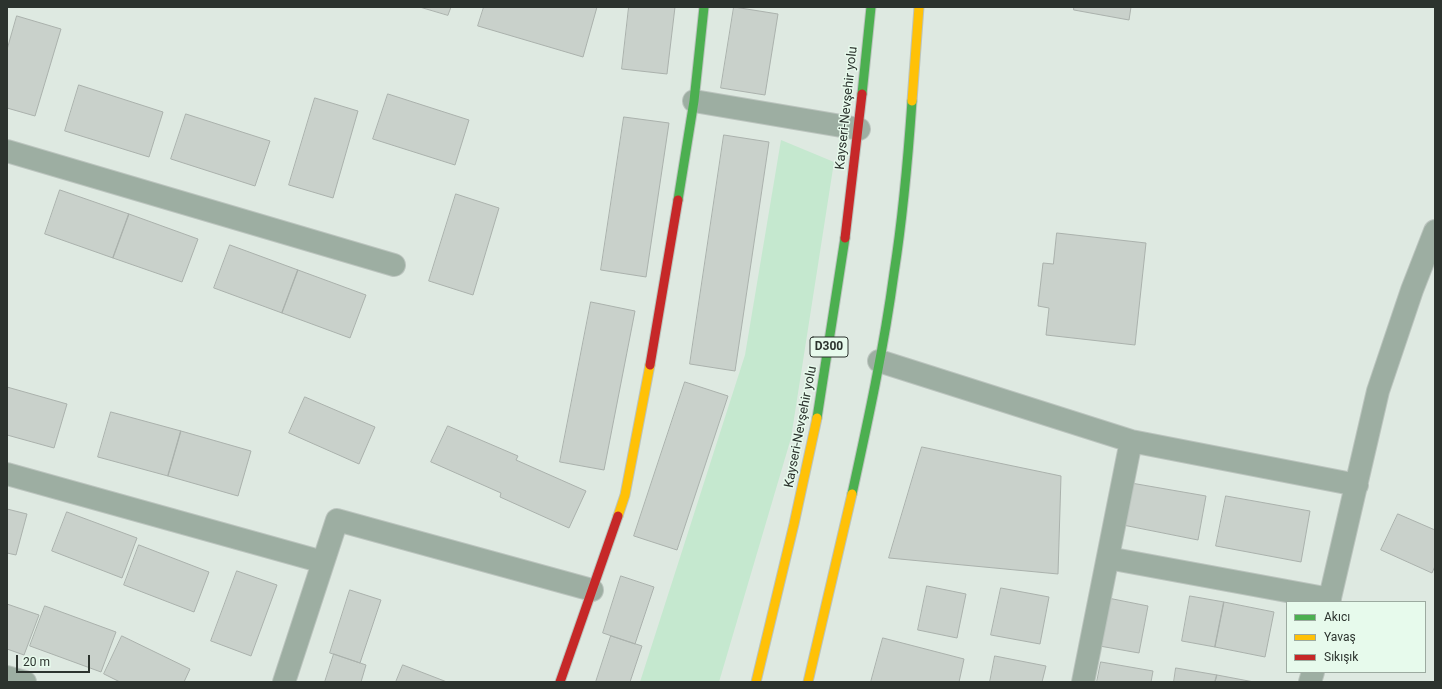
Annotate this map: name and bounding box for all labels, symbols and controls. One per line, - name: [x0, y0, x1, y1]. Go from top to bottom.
- street label: Kayseri-Nevşehir yolu: [833, 46, 861, 170]
- road number: D300: [810, 337, 848, 357]
- street label: Kayseri-Nevşehir yolu: [782, 365, 820, 489]
- legend: [1286, 601, 1426, 673]
- text: Akıcı: [1324, 610, 1350, 624]
- text: Yavaş: [1324, 630, 1356, 644]
- scale bar: [18, 647, 92, 673]
- text: Sıkışık: [1324, 650, 1358, 664]
- text: 20 m: [23, 655, 50, 669]

